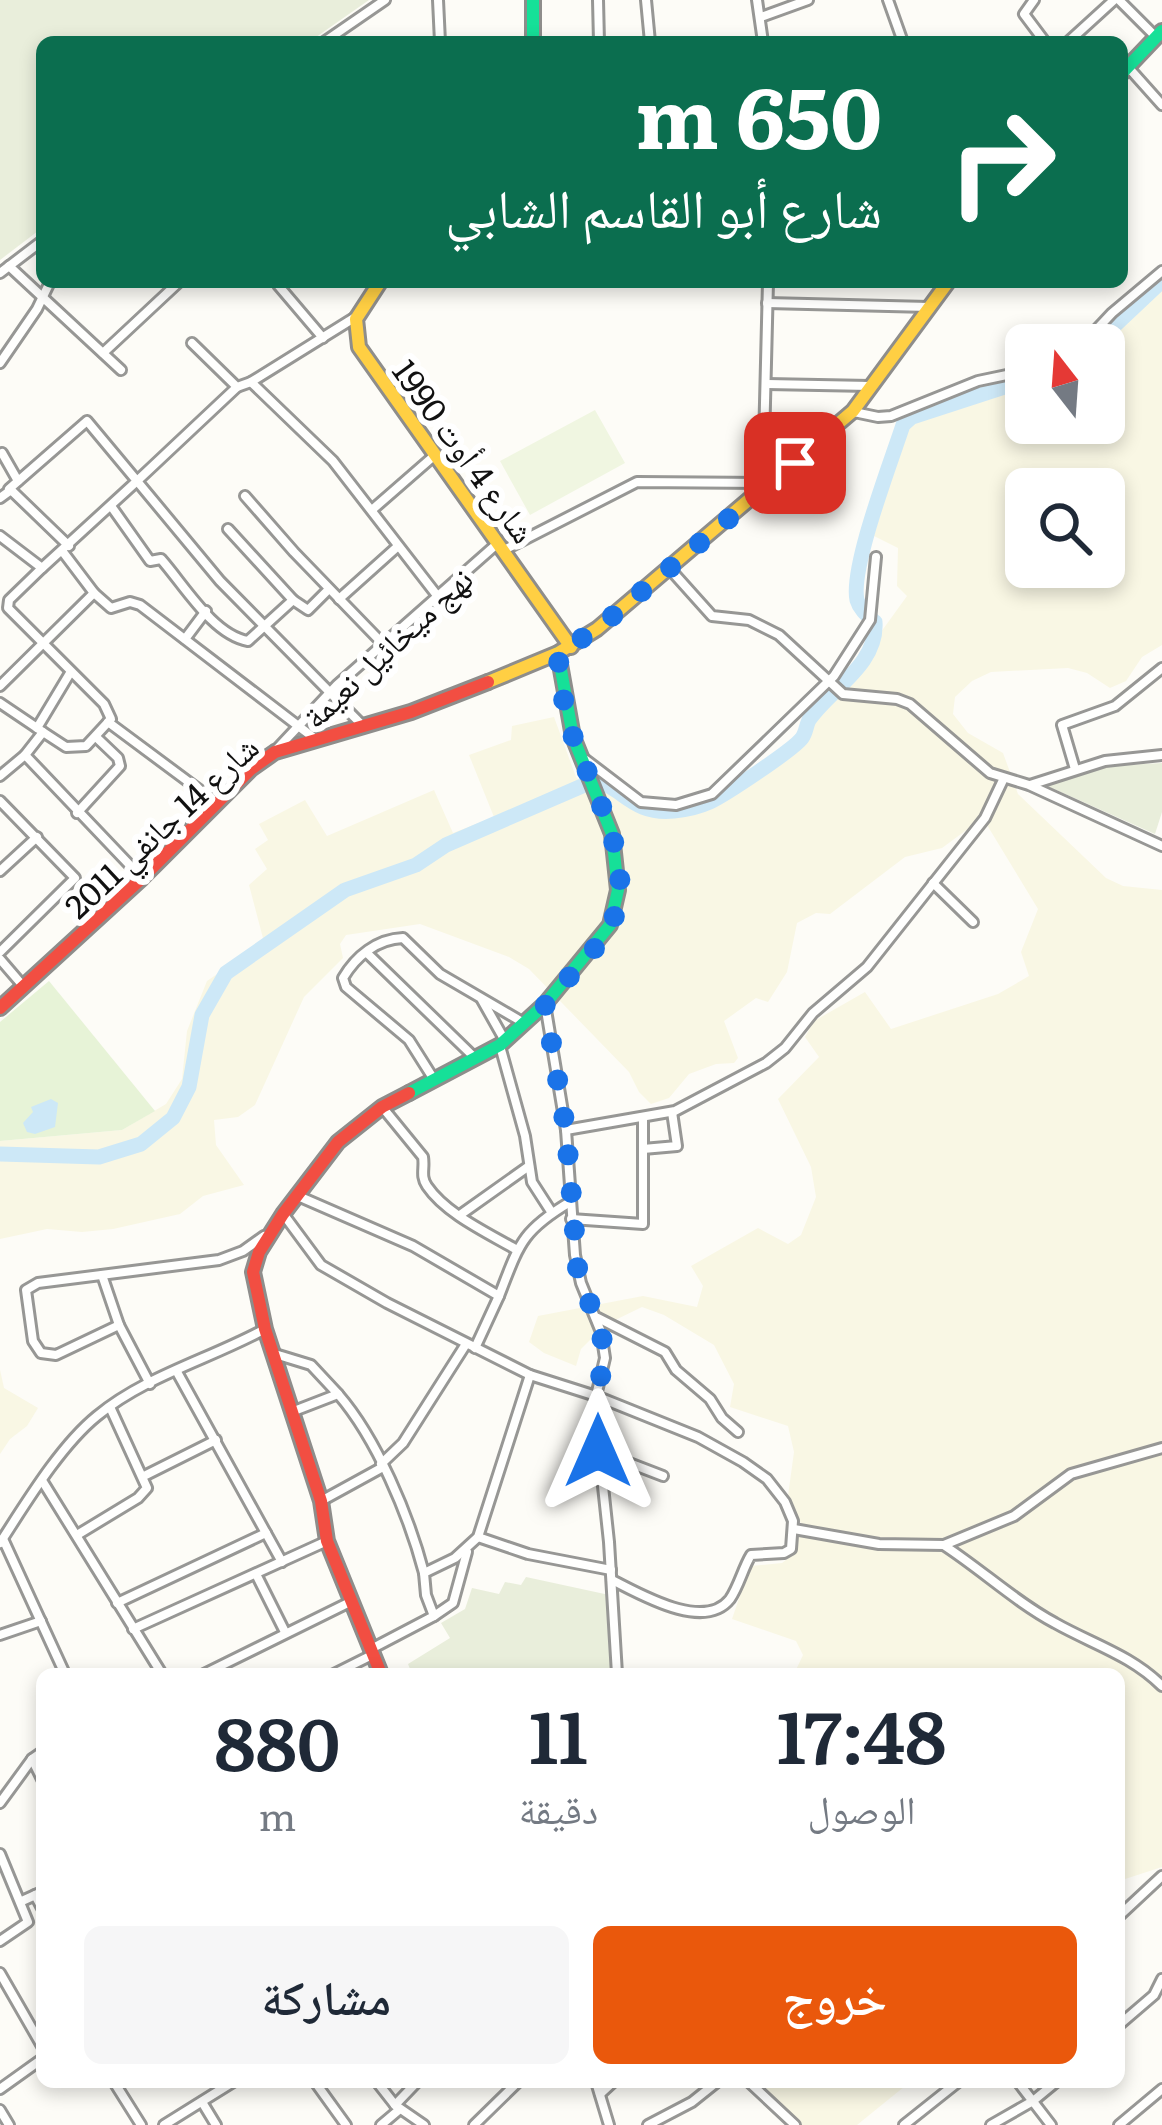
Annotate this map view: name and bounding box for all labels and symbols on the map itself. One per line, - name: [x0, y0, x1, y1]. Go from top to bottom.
- north arrow: [1005, 324, 1125, 444]
- street label: شارع 4 أوت 1990: [383, 348, 549, 552]
- pin: [744, 412, 846, 514]
- street label: نهج ميخائيل نعيمة: [290, 554, 482, 738]
- street label: شارع 14 جانفي 2011: [52, 722, 271, 931]
- position arrow: [535, 1388, 661, 1514]

